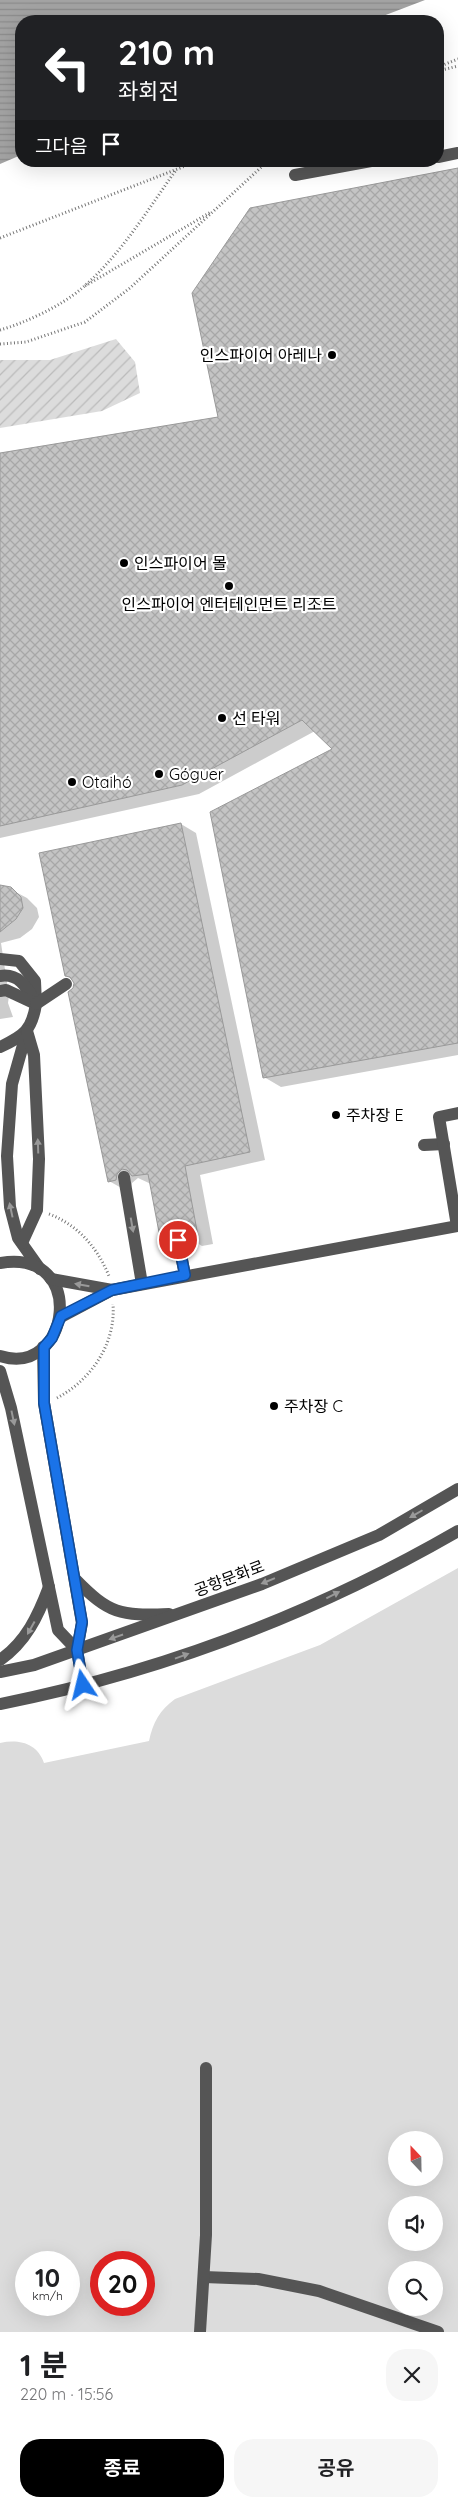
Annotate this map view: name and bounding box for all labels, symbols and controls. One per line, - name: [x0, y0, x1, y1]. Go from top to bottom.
- text: 210 m: [118, 30, 215, 74]
- icon: left: [35, 35, 100, 100]
- text: 좌회전: [118, 77, 179, 105]
- icon: arrive: [97, 130, 125, 158]
- text: 그다음: [35, 134, 87, 158]
- place label: 인스파이어 아레나: [200, 345, 322, 365]
- marker: 인스파이어 아레나: [326, 349, 338, 361]
- place label: 인스파이어 몰: [134, 553, 227, 573]
- marker: 인스파이어 몰: [118, 557, 130, 569]
- marker: 인스파이어 엔터테인먼트 리조트: [223, 580, 235, 592]
- place label: 인스파이어 엔터테인먼트 리조트: [122, 594, 336, 614]
- place label: 선 타워: [232, 708, 281, 728]
- marker: 선 타워: [216, 712, 228, 724]
- place label: Góguer: [169, 764, 224, 784]
- marker: Góguer: [153, 768, 165, 780]
- place label: Otaihó: [82, 772, 132, 792]
- marker: Otaihó: [66, 776, 78, 788]
- place label: 주차장 E: [346, 1105, 404, 1125]
- marker: 주차장 E: [330, 1109, 342, 1121]
- one-way arrow: [34, 1137, 42, 1153]
- one-way arrow: [7, 1203, 15, 1218]
- one-way arrow: [129, 1217, 137, 1233]
- pin: [157, 1219, 199, 1261]
- icon: arrive: [164, 1226, 192, 1254]
- one-way arrow: [73, 1280, 89, 1288]
- place label: 주차장 C: [284, 1396, 343, 1416]
- marker: 주차장 C: [268, 1400, 280, 1412]
- one-way arrow: [9, 1411, 17, 1426]
- one-way arrow: [409, 1509, 422, 1518]
- street label: 공항문화로: [191, 1555, 267, 1601]
- one-way arrow: [261, 1578, 276, 1586]
- one-way arrow: [326, 1591, 340, 1599]
- one-way arrow: [26, 1621, 35, 1635]
- one-way arrow: [108, 1633, 123, 1641]
- one-way arrow: [175, 1652, 190, 1660]
- position arrow: [56, 1658, 108, 1710]
- north arrow: [388, 2131, 442, 2186]
- map controls: [388, 2131, 443, 2316]
- button: sound: [388, 2196, 443, 2251]
- speed limit sign: 20: [90, 2251, 155, 2316]
- button: search: [388, 2261, 443, 2316]
- text: 10: [35, 2262, 60, 2293]
- text: km/h: [32, 2288, 63, 2303]
- text: 1 분: [20, 2346, 68, 2384]
- button: close: [386, 2349, 438, 2401]
- text: 220 m · 15:56: [20, 2384, 113, 2404]
- button: 종료: [20, 2439, 224, 2497]
- button: 공유: [234, 2439, 438, 2497]

